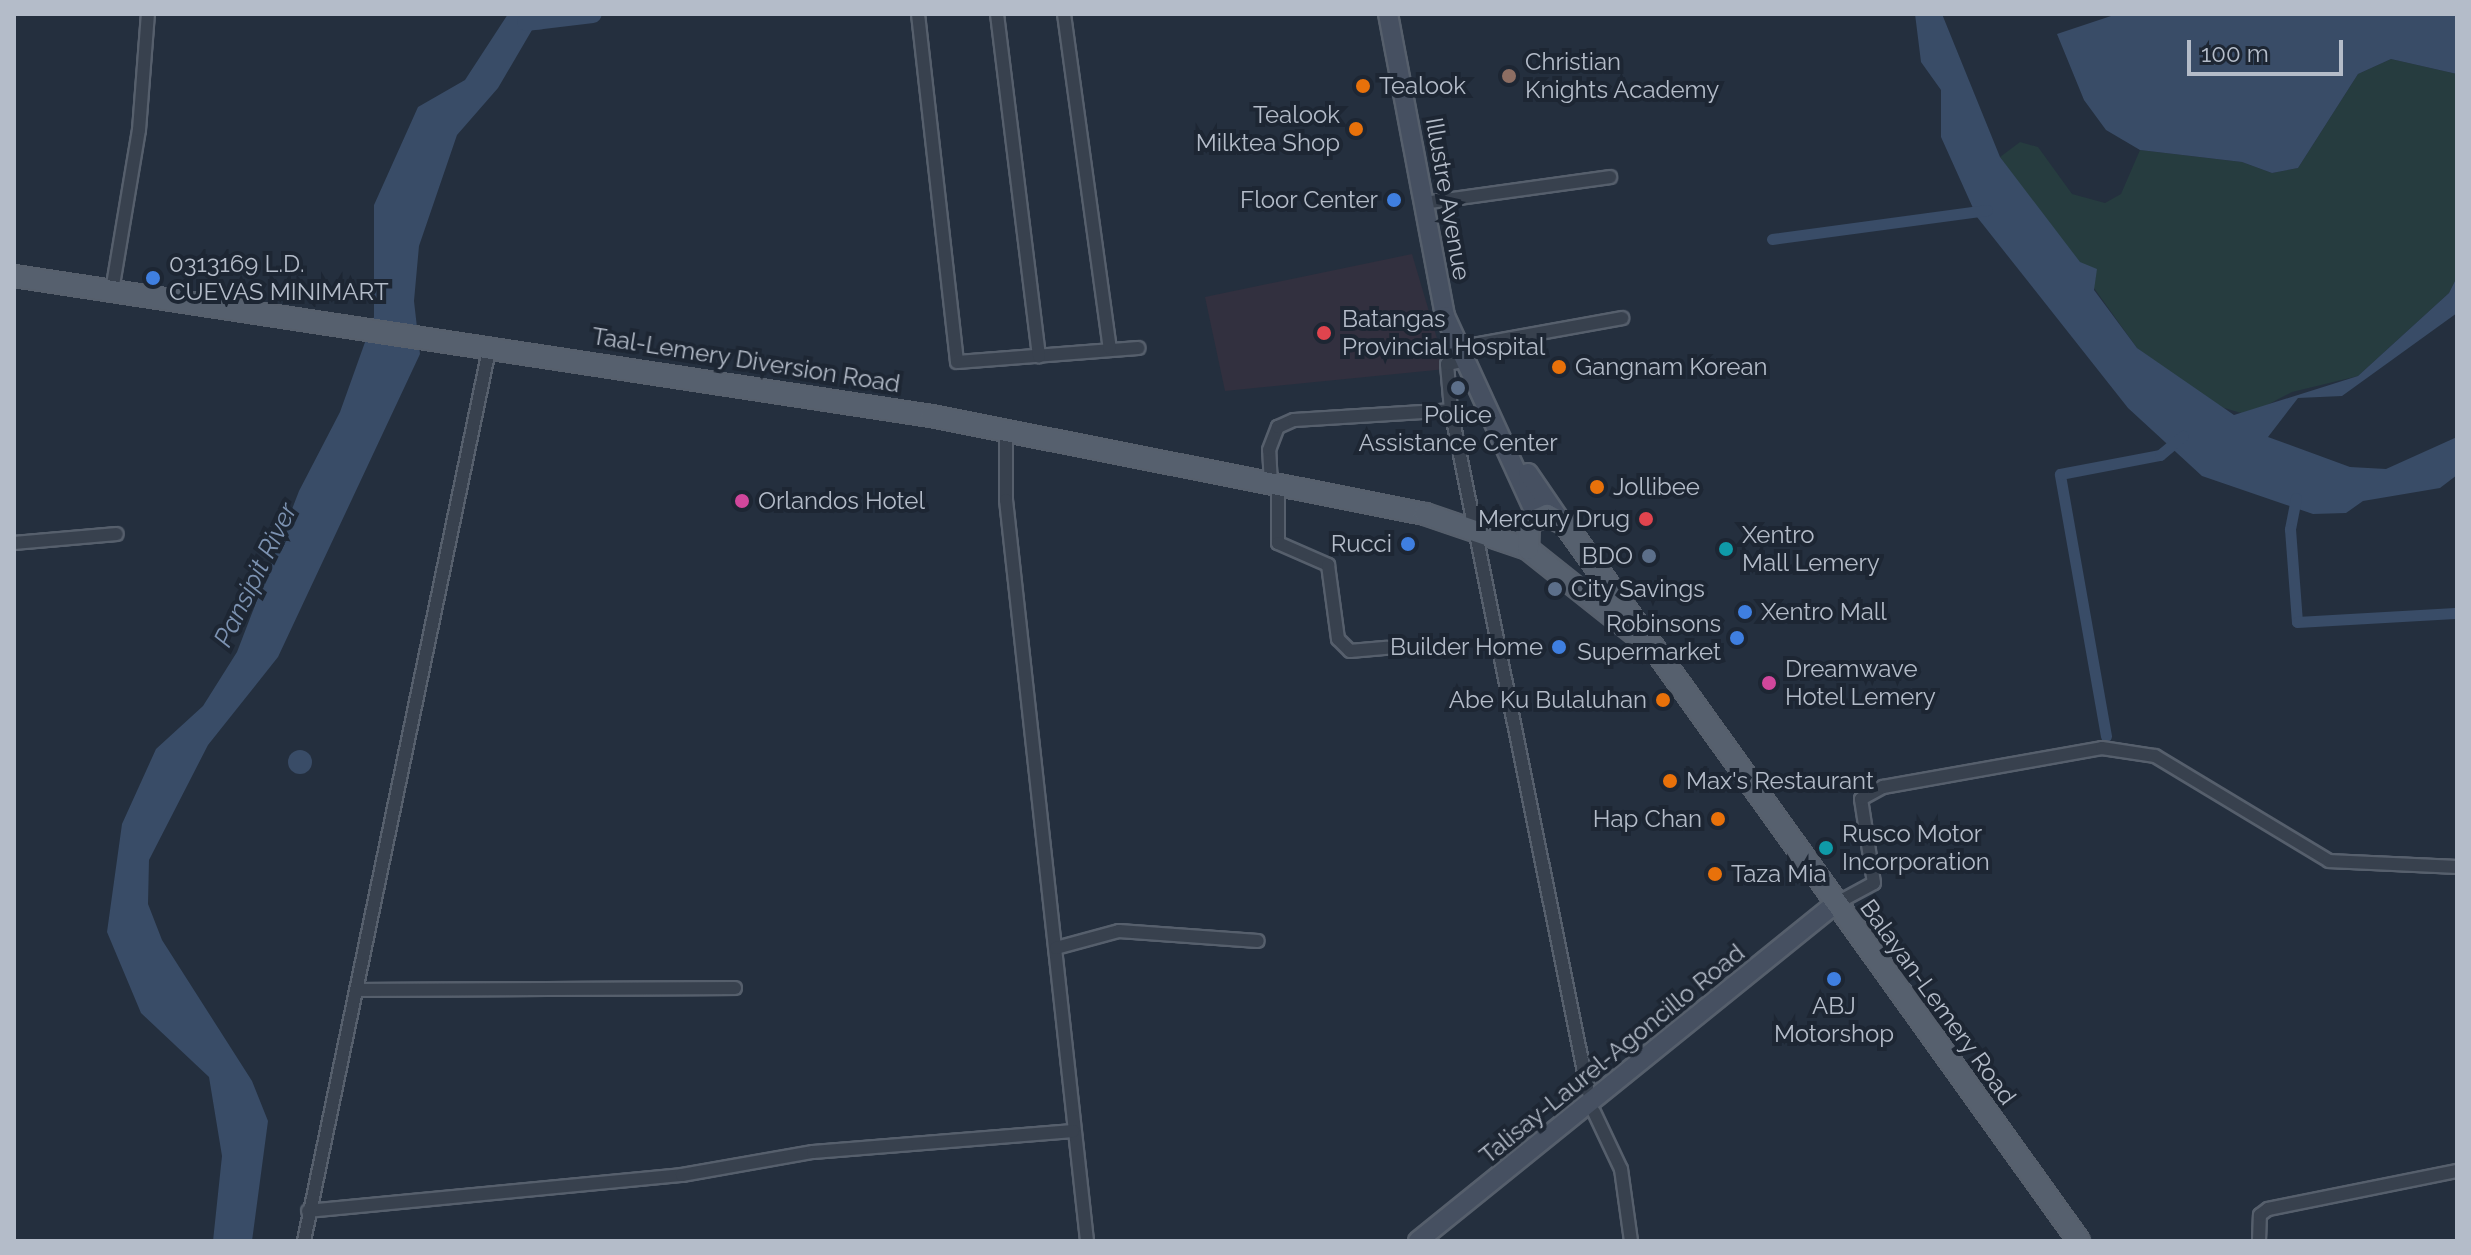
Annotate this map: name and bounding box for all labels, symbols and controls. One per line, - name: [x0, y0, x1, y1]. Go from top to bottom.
- scale bar: [2191, 24, 2347, 74]
- text: 100 m: [2201, 39, 2269, 68]
- place label: Christian Knights Academy: [1525, 48, 1720, 104]
- marker: Christian Knights Academy: [1500, 67, 1518, 85]
- place label: Tealook: [1379, 72, 1466, 100]
- marker: Tealook: [1354, 77, 1372, 95]
- place label: Tealook Milktea Shop: [1196, 101, 1340, 157]
- street label: Illustre Avenue: [1419, 115, 1477, 283]
- marker: Tealook Milktea Shop: [1347, 120, 1365, 138]
- place label: Floor Center: [1239, 186, 1378, 214]
- marker: Floor Center: [1385, 191, 1403, 209]
- place label: 0313169 L.D. CUEVAS MINIMART: [169, 250, 389, 306]
- marker: 0313169 L.D. CUEVAS MINIMART: [144, 269, 162, 287]
- place label: Batangas Provincial Hospital: [1342, 305, 1546, 361]
- street label: Taal-Lemery Diversion Road: [590, 321, 902, 399]
- marker: Batangas Provincial Hospital: [1313, 322, 1335, 344]
- place label: Gangnam Korean: [1575, 353, 1768, 381]
- marker: Gangnam Korean: [1550, 358, 1568, 376]
- marker: Police Assistance Center: [1449, 379, 1467, 397]
- place label: Police Assistance Center: [1358, 401, 1558, 457]
- place label: Jollibee: [1613, 473, 1700, 501]
- marker: Jollibee: [1588, 478, 1606, 496]
- place label: Orlandos Hotel: [758, 487, 925, 515]
- marker: Orlandos Hotel: [733, 492, 751, 510]
- water label: Pansipit River: [208, 498, 304, 652]
- place label: Mercury Drug: [1477, 505, 1630, 533]
- marker: Mercury Drug: [1637, 510, 1655, 528]
- place label: Xentro Mall Lemery: [1742, 521, 1881, 577]
- place label: Rucci: [1331, 530, 1392, 558]
- marker: Rucci: [1399, 535, 1417, 553]
- marker: Xentro Mall Lemery: [1717, 540, 1735, 558]
- place label: BDO: [1582, 542, 1633, 570]
- marker: BDO: [1640, 547, 1658, 565]
- place label: City Savings: [1571, 575, 1706, 603]
- marker: City Savings: [1546, 580, 1564, 598]
- place label: Xentro Mall: [1761, 598, 1887, 626]
- marker: Xentro Mall: [1736, 603, 1754, 621]
- place label: Robinsons Supermarket: [1577, 610, 1721, 666]
- marker: Robinsons Supermarket: [1728, 629, 1746, 647]
- place label: Builder Home: [1390, 633, 1543, 661]
- marker: Builder Home: [1550, 638, 1568, 656]
- place label: Dreamwave Hotel Lemery: [1785, 655, 1937, 711]
- marker: Dreamwave Hotel Lemery: [1760, 674, 1778, 692]
- place label: Abe Ku Bulaluhan: [1449, 686, 1647, 714]
- marker: Abe Ku Bulaluhan: [1654, 691, 1672, 709]
- place label: Max's Restaurant: [1686, 767, 1874, 795]
- marker: Max's Restaurant: [1661, 772, 1679, 790]
- place label: Hap Chan: [1593, 805, 1702, 833]
- marker: Hap Chan: [1709, 810, 1727, 828]
- place label: Rusco Motor Incorporation: [1842, 820, 1990, 876]
- marker: Rusco Motor Incorporation: [1817, 839, 1835, 857]
- place label: Taza Mia: [1731, 860, 1827, 888]
- marker: Taza Mia: [1706, 865, 1724, 883]
- street label: Balayan-Lemery Road: [1854, 894, 2022, 1110]
- street label: Talisay-Laurel-Agoncillo Road: [1474, 938, 1750, 1170]
- marker: ABJ Motorshop: [1825, 970, 1843, 988]
- place label: ABJ Motorshop: [1774, 992, 1894, 1048]

